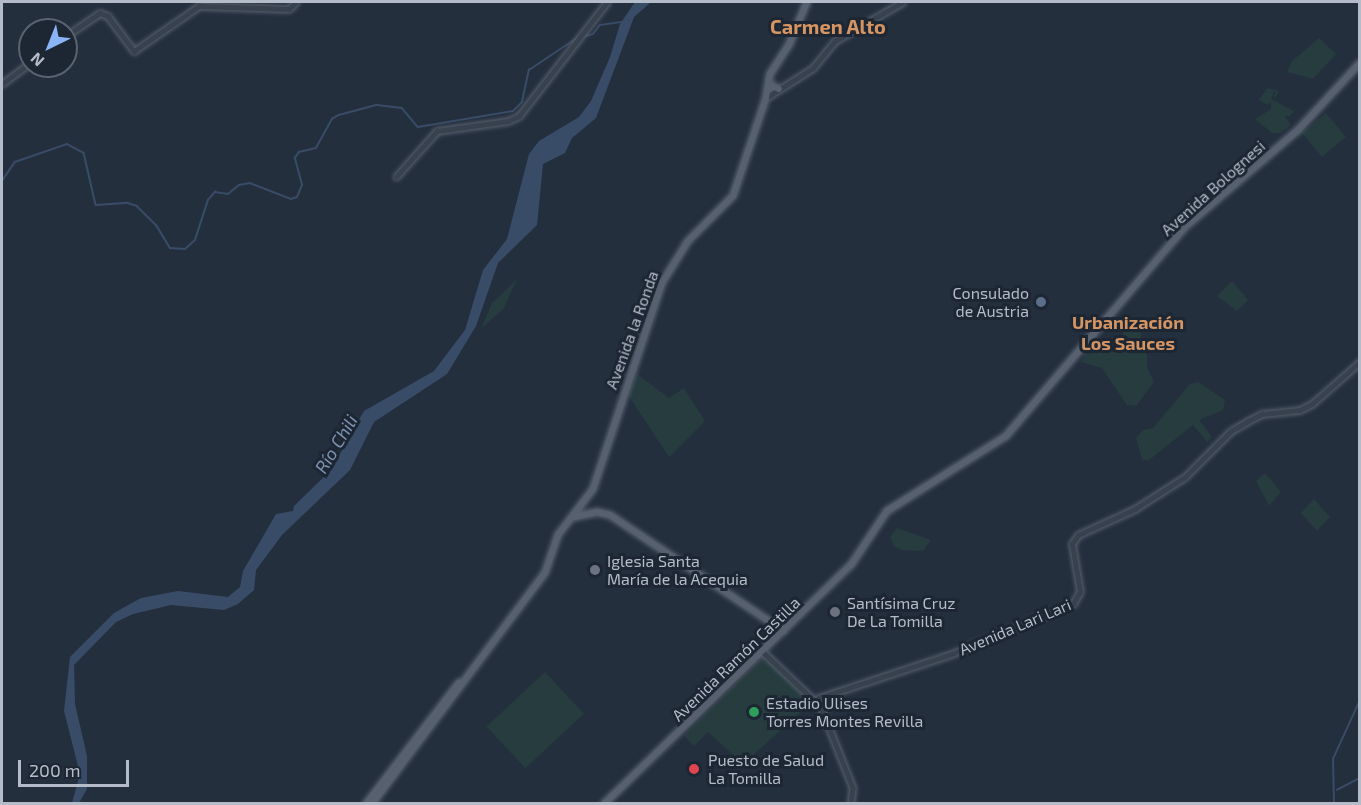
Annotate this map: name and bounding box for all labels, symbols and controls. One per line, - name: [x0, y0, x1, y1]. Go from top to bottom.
- district label: Carmen Alto: [770, 14, 886, 38]
- north arrow: [18, 18, 78, 78]
- text: N: [26, 49, 47, 71]
- street label: Avenida Bolognesi: [1157, 136, 1269, 240]
- street label: Avenida la Ronda: [602, 268, 662, 392]
- place label: Consulado de Austria: [952, 283, 1029, 321]
- marker: Consulado de Austria: [1034, 295, 1048, 309]
- district label: Urbanización Los Sauces: [1072, 312, 1184, 354]
- water label: Río Chili: [310, 411, 362, 477]
- place label: Iglesia Santa María de la Acequia: [607, 551, 748, 589]
- marker: Iglesia Santa María de la Acequia: [588, 563, 602, 577]
- street label: Avenida Ramón Castilla: [668, 593, 804, 725]
- place label: Santísima Cruz De La Tomilla: [847, 593, 955, 631]
- street label: Avenida Lari Lari: [956, 595, 1074, 659]
- marker: Santísima Cruz De La Tomilla: [828, 605, 842, 619]
- place label: Estadio Ulises Torres Montes Revilla: [766, 693, 923, 731]
- marker: Estadio Ulises Torres Montes Revilla: [747, 705, 761, 719]
- scale bar: [21, 748, 132, 786]
- place label: Puesto de Salud La Tomilla: [708, 750, 824, 788]
- text: 200 m: [29, 759, 81, 781]
- marker: Puesto de Salud La Tomilla: [685, 760, 703, 778]

